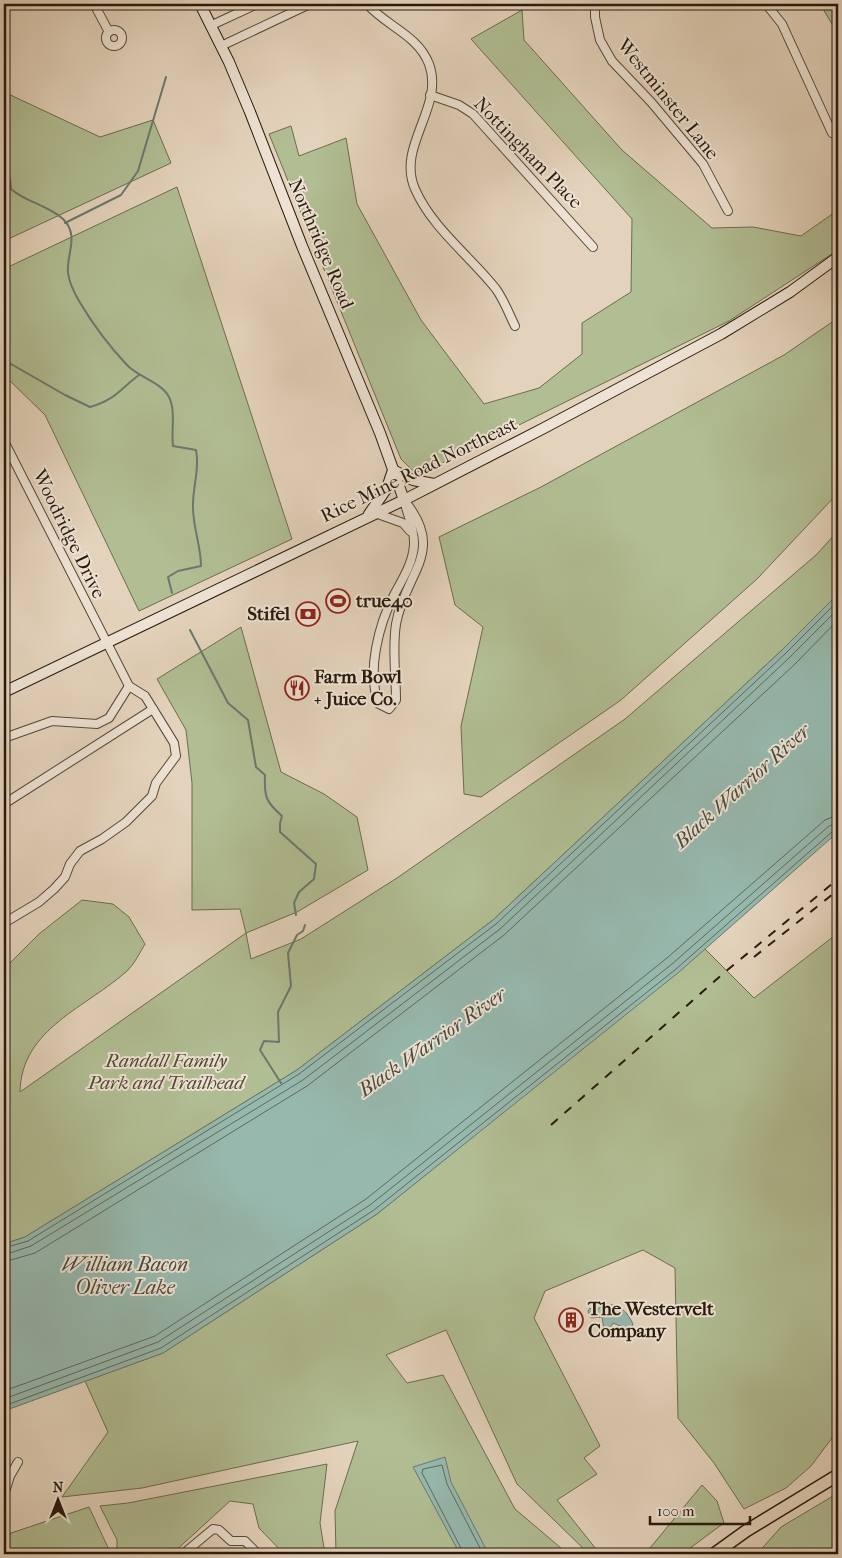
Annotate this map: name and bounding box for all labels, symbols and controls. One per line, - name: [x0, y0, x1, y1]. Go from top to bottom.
- street label: Westminster Lane: [612, 33, 723, 164]
- street label: Nottingham Place: [469, 93, 587, 213]
- street label: Northridge Road: [284, 176, 359, 313]
- street label: Rice Mine Road Northeast: [317, 413, 521, 527]
- street label: Woodridge Drive: [28, 465, 110, 602]
- sports icon: true40: [325, 588, 351, 614]
- place label: true40: [355, 590, 413, 612]
- bank icon: Stifel: [295, 601, 321, 627]
- place label: Stifel: [247, 603, 291, 625]
- place label: Farm Bowl + Juice Co.: [313, 666, 402, 710]
- restaurant icon: Farm Bowl + Juice Co.: [284, 675, 310, 701]
- water label: Black Warrior River: [669, 718, 816, 854]
- water label: Black Warrior River: [353, 981, 512, 1102]
- park label: Randall Family Park and Trailhead: [87, 1050, 246, 1094]
- water label: William Bacon Oliver Lake: [62, 1253, 188, 1299]
- place label: The Westervelt Company: [587, 1298, 714, 1342]
- building icon: The Westervelt Company: [558, 1307, 584, 1333]
- north arrow: [32, 1476, 82, 1526]
- text: N: [53, 1479, 64, 1496]
- scale bar: [650, 1493, 750, 1525]
- text: 100 m: [657, 1502, 695, 1520]

